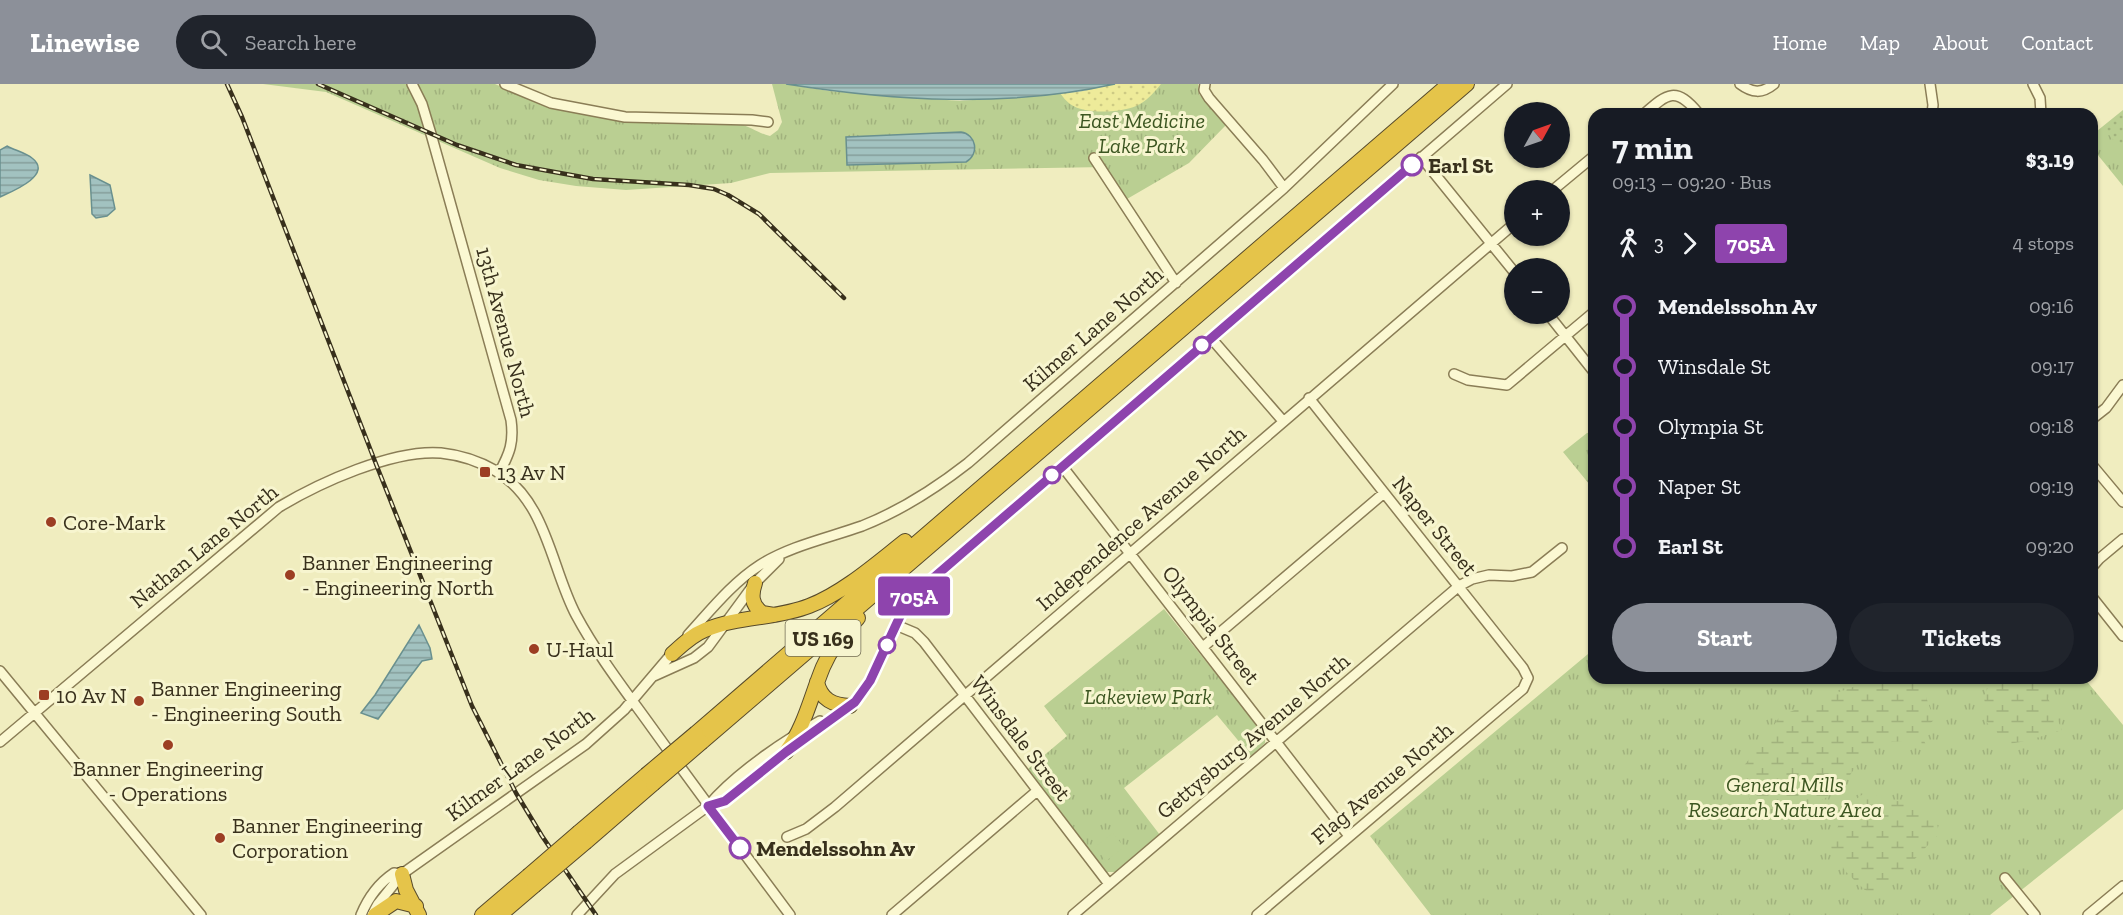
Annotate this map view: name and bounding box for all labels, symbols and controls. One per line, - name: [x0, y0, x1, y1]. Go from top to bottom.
- search box: [176, 15, 596, 69]
- text: Linewise: [30, 26, 140, 59]
- icon: search: [197, 26, 230, 59]
- text: Search here: [245, 29, 356, 56]
- text: Home: [1773, 30, 1827, 55]
- text: Map: [1860, 30, 1900, 55]
- text: About: [1933, 30, 1988, 55]
- text: Contact: [2021, 30, 2093, 55]
- north arrow: [1504, 102, 1570, 168]
- map controls: [1504, 102, 1570, 324]
- park label: East Medicine Lake Park: [1079, 107, 1205, 159]
- text: 7 min: [1612, 128, 1693, 167]
- text: $3.19: [2026, 146, 2074, 173]
- place label: Earl St: [1428, 152, 1493, 179]
- marker: Earl St: [1401, 154, 1423, 176]
- text: 09:13 – 09:20 · Bus: [1612, 170, 1772, 194]
- button: +: [1504, 180, 1570, 246]
- icon: walk: [1612, 227, 1645, 260]
- icon: forward: [1673, 227, 1706, 260]
- text: 3: [1654, 231, 1664, 255]
- text: 705A: [1727, 231, 1775, 256]
- text: 4 stops: [2012, 231, 2074, 255]
- street label: 13th Avenue North: [470, 244, 542, 421]
- button: −: [1504, 258, 1570, 324]
- street label: Kilmer Lane North: [1017, 260, 1169, 397]
- text: Mendelssohn Av: [1658, 293, 1817, 320]
- text: 09:16: [2029, 294, 2074, 318]
- unlabelled marker: [1193, 336, 1211, 354]
- text: Winsdale St: [1658, 353, 1770, 380]
- text: 09:17: [2031, 354, 2074, 378]
- text: Olympia St: [1658, 413, 1763, 440]
- text: 09:18: [2029, 414, 2074, 438]
- street label: Independence Avenue North: [1031, 419, 1252, 616]
- place label: 13 Av N: [497, 459, 566, 486]
- marker: 13 Av N: [478, 465, 492, 479]
- unlabelled marker: [1043, 466, 1061, 484]
- street label: Naper Street: [1387, 471, 1484, 582]
- text: Naper St: [1658, 473, 1741, 500]
- text: 09:19: [2029, 474, 2074, 498]
- street label: Nathan Lane North: [125, 478, 284, 614]
- place label: Core-Mark: [63, 509, 166, 536]
- marker: Core-Mark: [44, 515, 58, 529]
- text: Earl St: [1658, 533, 1723, 560]
- text: 09:20: [2026, 534, 2074, 558]
- place label: Banner Engineering - Engineering North: [302, 549, 494, 601]
- street label: Olympia Street: [1156, 560, 1266, 690]
- marker: Banner Engineering - Engineering North: [283, 568, 297, 582]
- line badge: 705A: [872, 576, 956, 616]
- text: 705A: [890, 584, 938, 609]
- button: Start: [1612, 603, 1837, 672]
- button: Tickets: [1849, 603, 2074, 672]
- road number: US 169: [786, 620, 860, 656]
- place label: U-Haul: [546, 636, 614, 663]
- unlabelled marker: [878, 636, 896, 654]
- marker: U-Haul: [527, 642, 541, 656]
- street label: Gettysburg Avenue North: [1151, 647, 1356, 825]
- street label: Winsdale Street: [965, 670, 1078, 807]
- place label: Banner Engineering - Engineering South: [151, 675, 342, 727]
- place label: 10 Av N: [56, 682, 127, 709]
- park label: Lakeview Park: [1084, 683, 1212, 710]
- marker: 10 Av N: [37, 688, 51, 702]
- marker: Banner Engineering - Engineering South: [132, 694, 146, 708]
- street label: Kilmer Lane North: [441, 701, 600, 827]
- street label: Flag Avenue North: [1306, 715, 1459, 850]
- marker: Banner Engineering - Operations: [161, 738, 175, 752]
- place label: Banner Engineering - Operations: [73, 755, 263, 807]
- park label: General Mills Research Nature Area: [1688, 771, 1882, 823]
- place label: Banner Engineering Corporation: [232, 812, 422, 864]
- marker: Banner Engineering Corporation: [213, 831, 227, 845]
- place label: Mendelssohn Av: [756, 835, 916, 862]
- marker: Mendelssohn Av: [729, 837, 751, 859]

